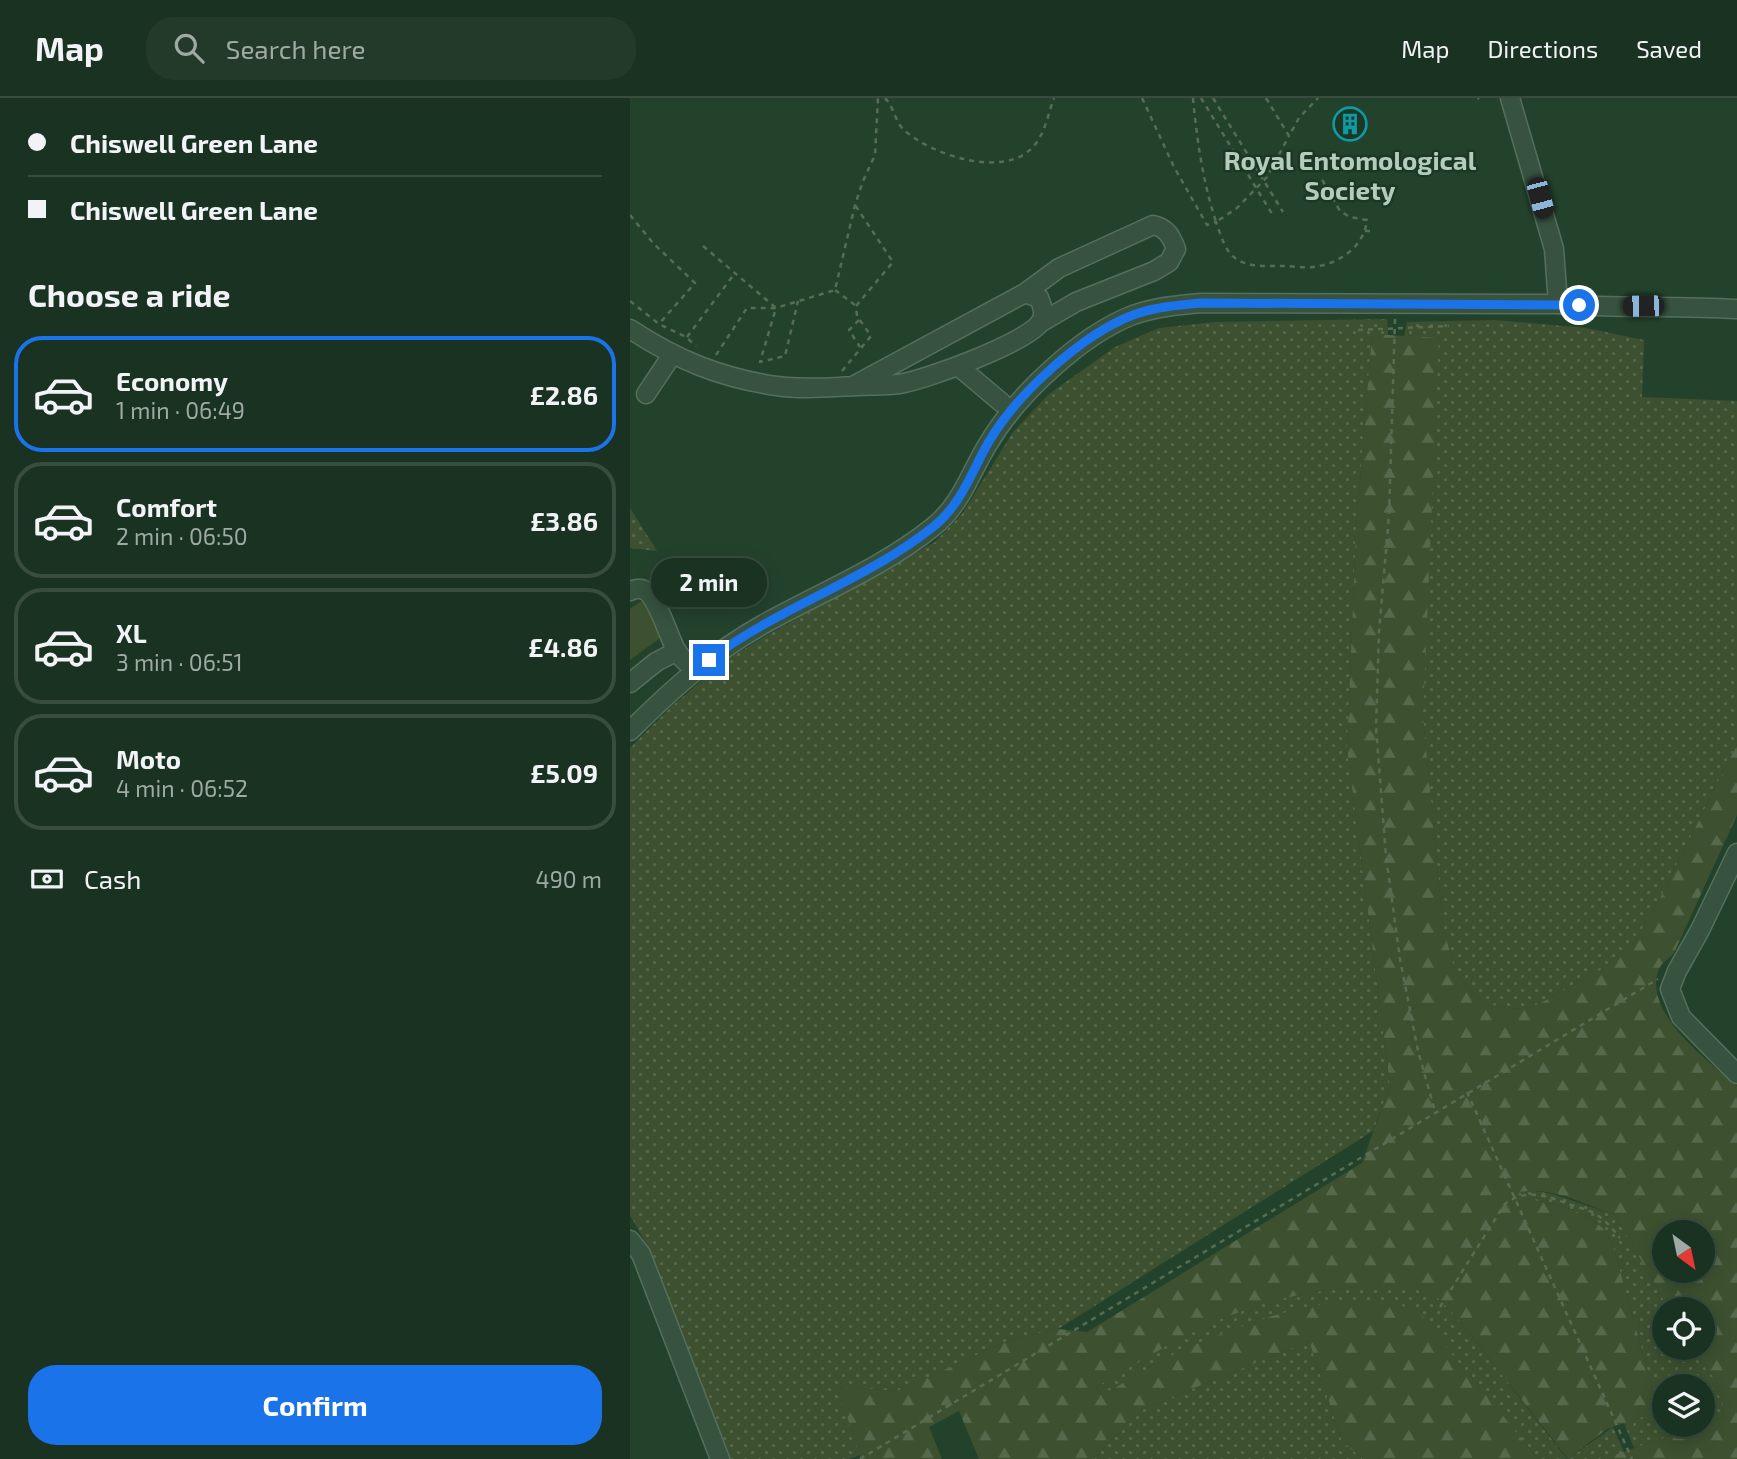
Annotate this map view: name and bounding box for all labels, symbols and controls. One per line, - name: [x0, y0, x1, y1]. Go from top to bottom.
- search box: [146, 17, 636, 80]
- text: Map: [35, 28, 104, 68]
- icon: search: [170, 29, 208, 67]
- text: Search here: [226, 33, 365, 64]
- text: Map: [1401, 34, 1449, 63]
- text: Directions: [1487, 34, 1598, 63]
- text: Saved: [1636, 34, 1702, 63]
- building icon: Royal Entomological Society: [1331, 105, 1369, 143]
- text: Chiswell Green Lane: [70, 127, 318, 158]
- place label: Royal Entomological Society: [1224, 144, 1477, 206]
- car: [1525, 175, 1556, 221]
- text: Chiswell Green Lane: [70, 194, 318, 225]
- text: Choose a ride: [28, 275, 231, 313]
- route start: [1563, 289, 1595, 321]
- car: [1622, 295, 1665, 317]
- icon: car: [32, 363, 95, 426]
- text: Economy: [116, 365, 228, 396]
- text: £2.86: [530, 379, 598, 410]
- text: 1 min · 06:49: [116, 396, 245, 424]
- icon: car: [32, 489, 95, 552]
- text: Comfort: [116, 491, 217, 522]
- text: £3.86: [530, 505, 598, 536]
- text: 2 min · 06:50: [116, 522, 248, 550]
- callout: 2 min: [651, 559, 767, 608]
- text: 2 min: [680, 568, 738, 596]
- icon: car: [32, 615, 95, 678]
- text: XL: [116, 617, 147, 648]
- text: £4.86: [528, 631, 598, 662]
- route end: [693, 644, 725, 676]
- text: 3 min · 06:51: [116, 648, 243, 676]
- icon: car: [32, 741, 95, 804]
- text: Moto: [116, 743, 181, 774]
- text: £5.09: [530, 757, 598, 788]
- text: 4 min · 06:52: [116, 774, 248, 802]
- icon: cash: [28, 860, 66, 898]
- text: Cash: [84, 863, 141, 894]
- text: 490 m: [536, 865, 602, 893]
- north arrow: [1652, 1220, 1715, 1283]
- map controls: [1652, 1220, 1715, 1437]
- button: locate: [1652, 1297, 1715, 1360]
- button: Confirm: [28, 1365, 602, 1445]
- button: layers: [1652, 1374, 1715, 1437]

